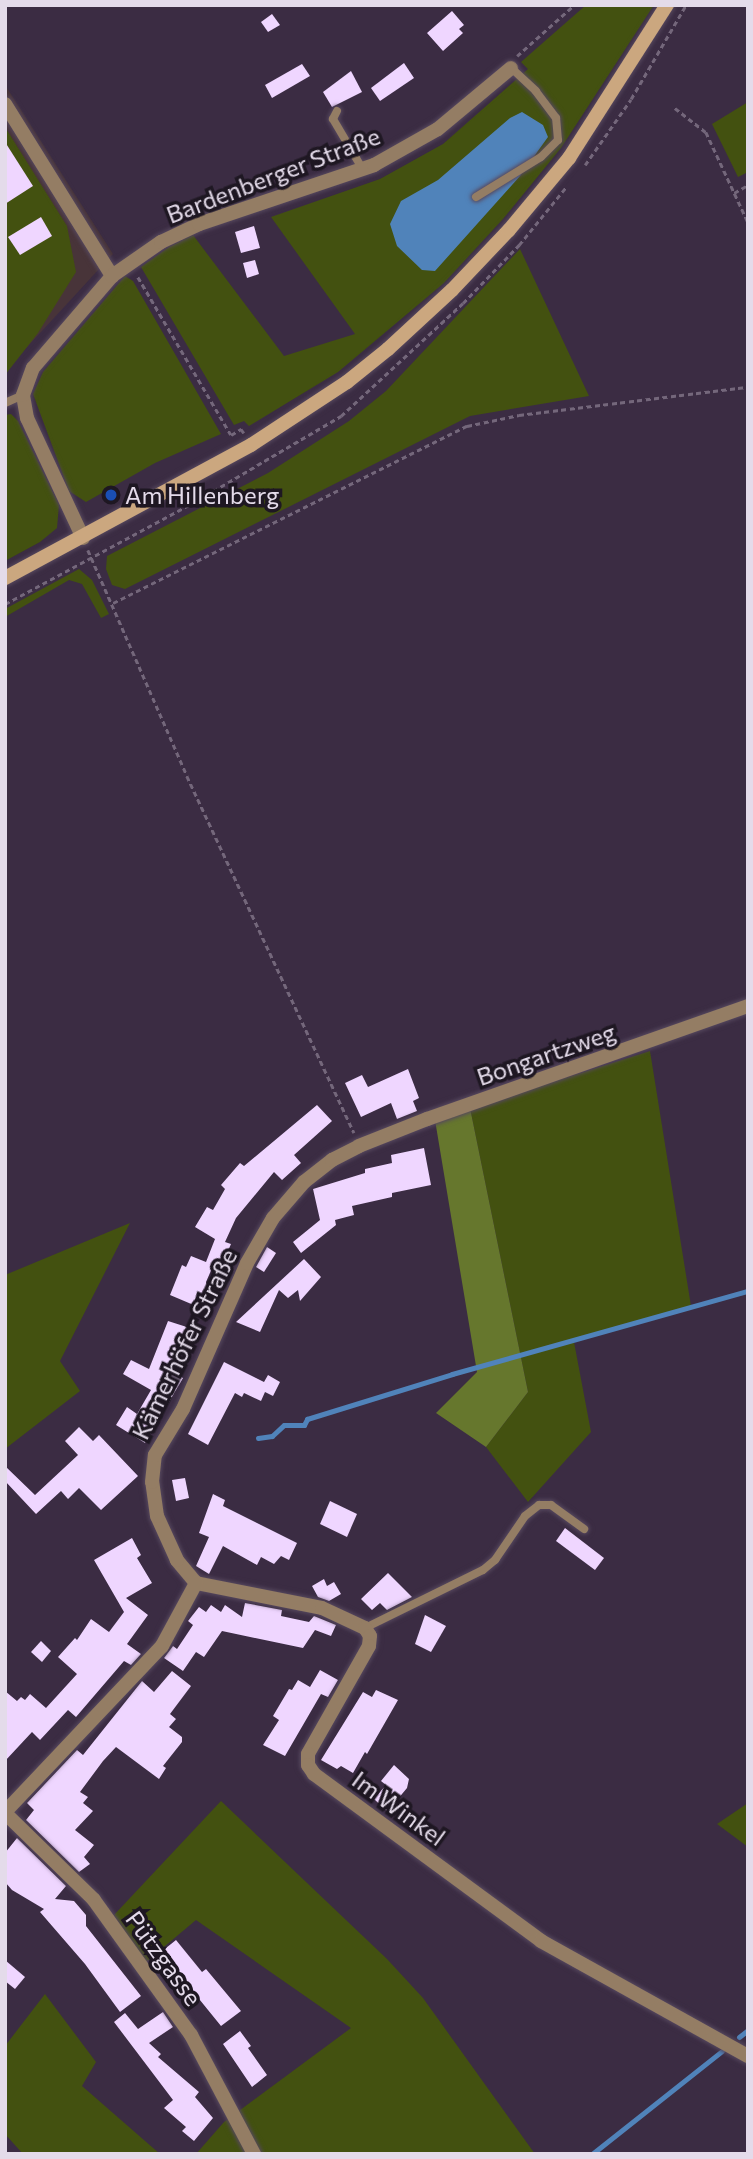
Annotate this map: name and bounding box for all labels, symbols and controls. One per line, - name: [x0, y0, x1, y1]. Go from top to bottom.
- street label: Bardenberger Straße: [162, 121, 384, 229]
- place label: Am Hillenberg: [125, 481, 279, 509]
- marker: Am Hillenberg: [103, 487, 119, 503]
- street label: Bongartzweg: [473, 1017, 619, 1091]
- street label: Kämerhöfer Straße: [125, 1244, 243, 1444]
- street label: Im Winkel: [347, 1765, 451, 1851]
- street label: Pützgasse: [120, 1905, 208, 2011]

